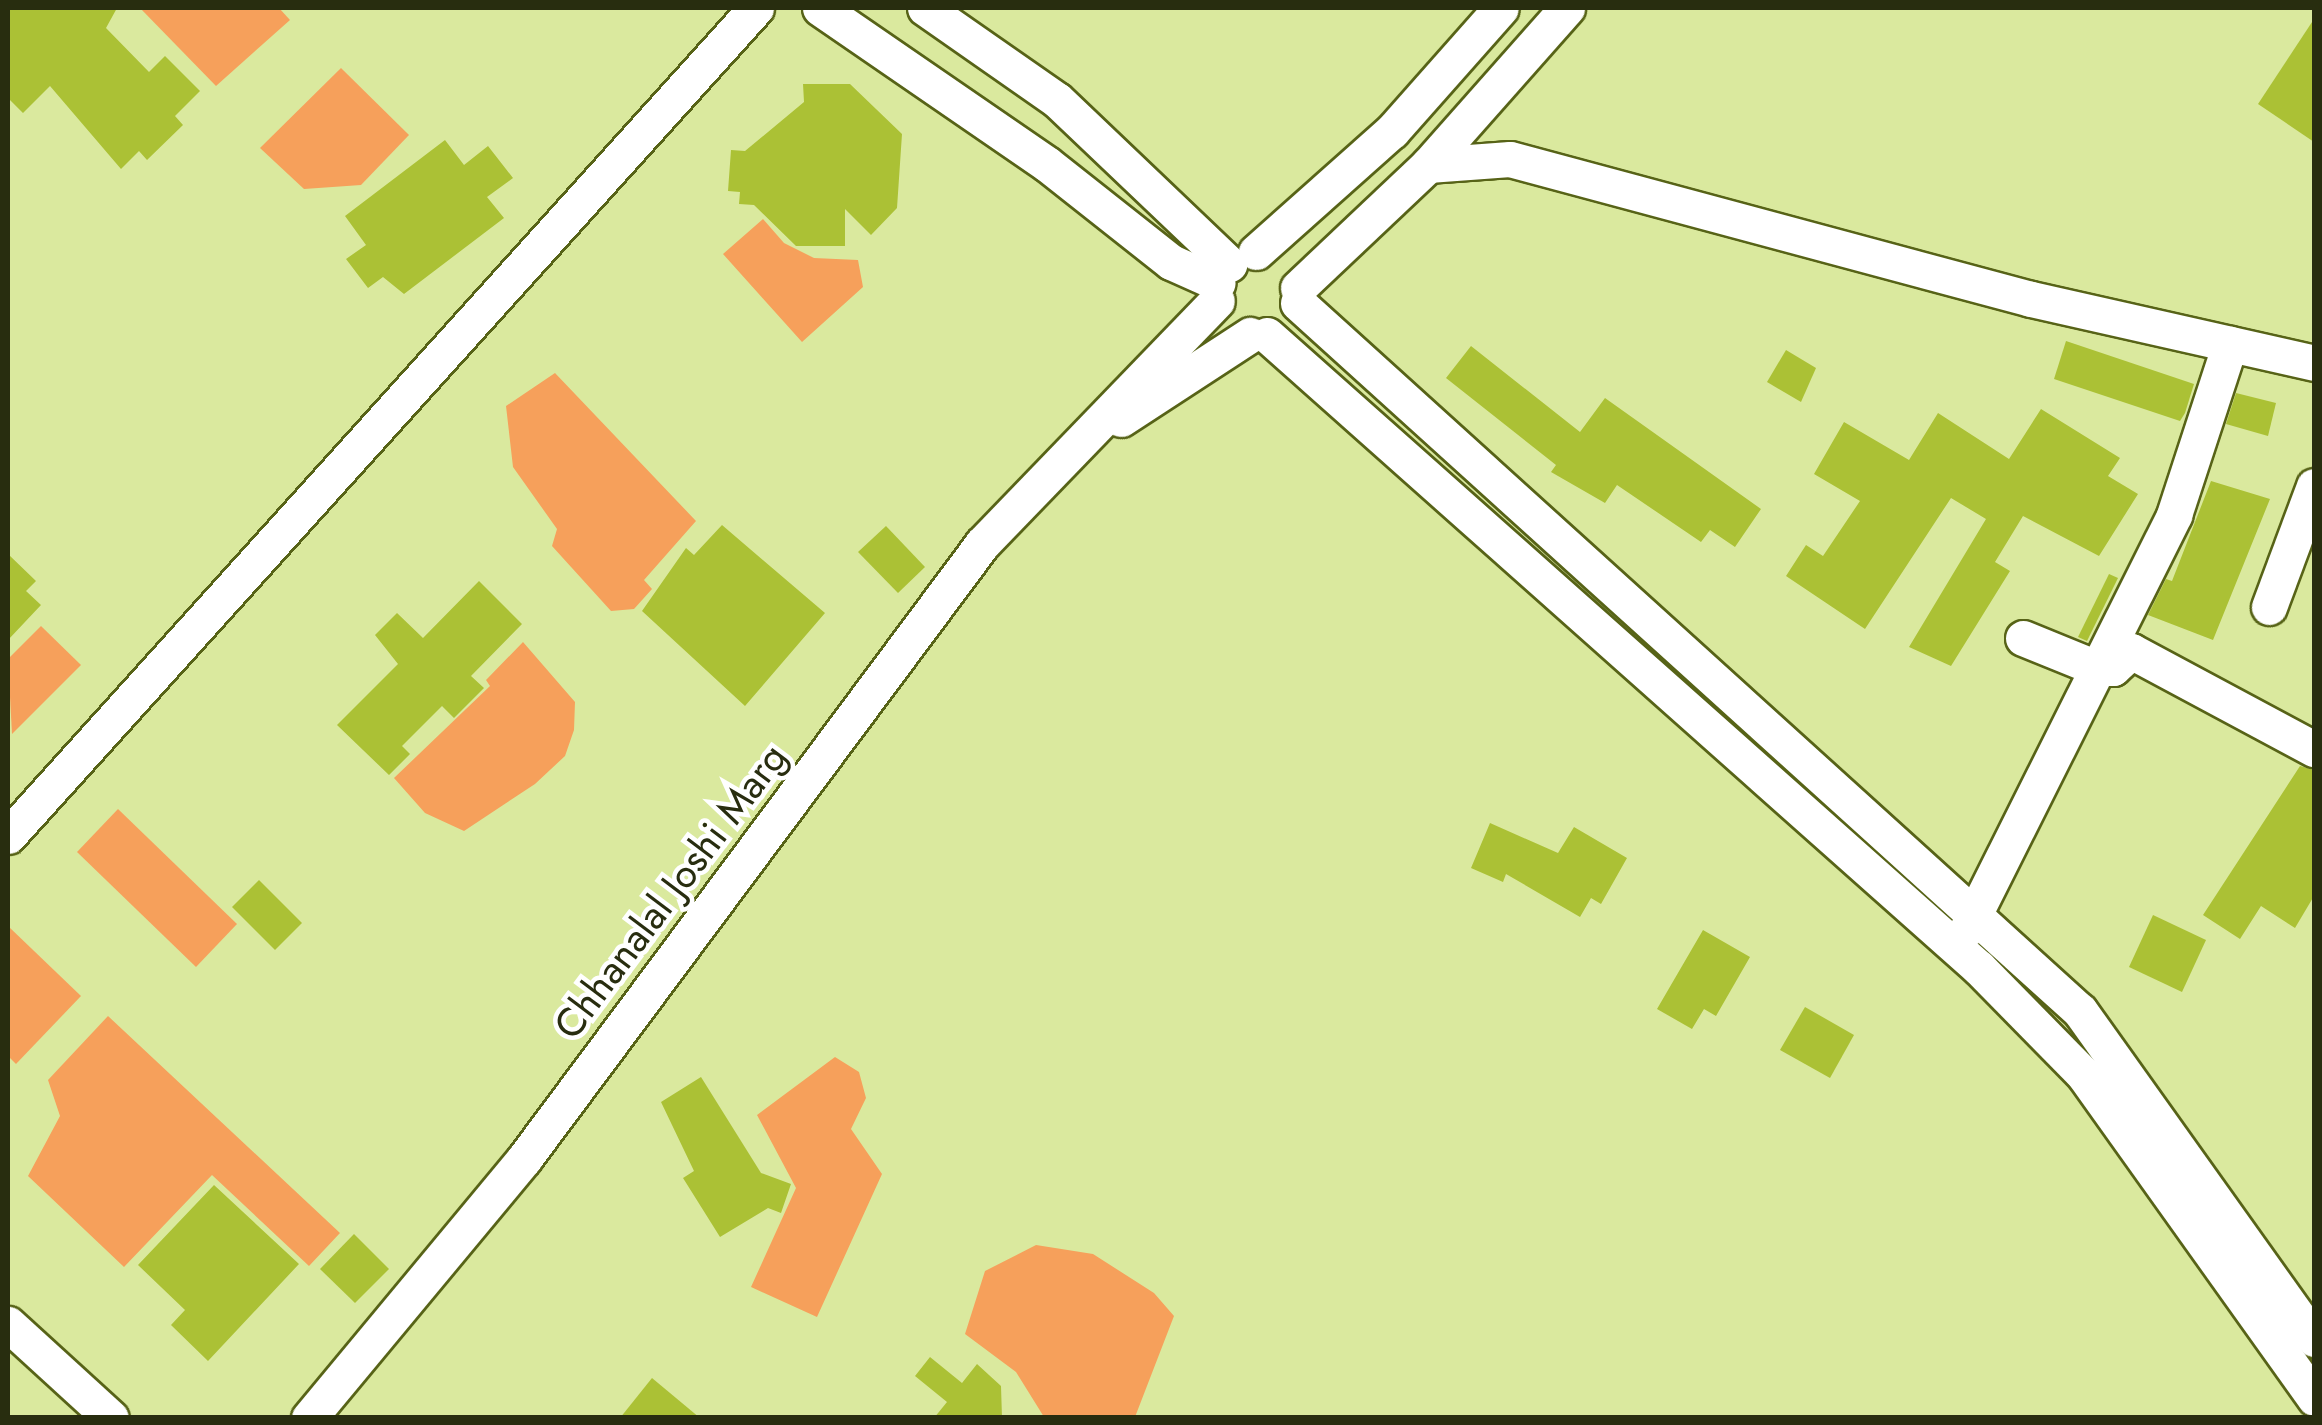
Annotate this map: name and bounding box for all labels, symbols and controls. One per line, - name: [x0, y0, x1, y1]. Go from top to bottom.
- street label: Chhanalal Joshi Marg: [543, 734, 797, 1048]

